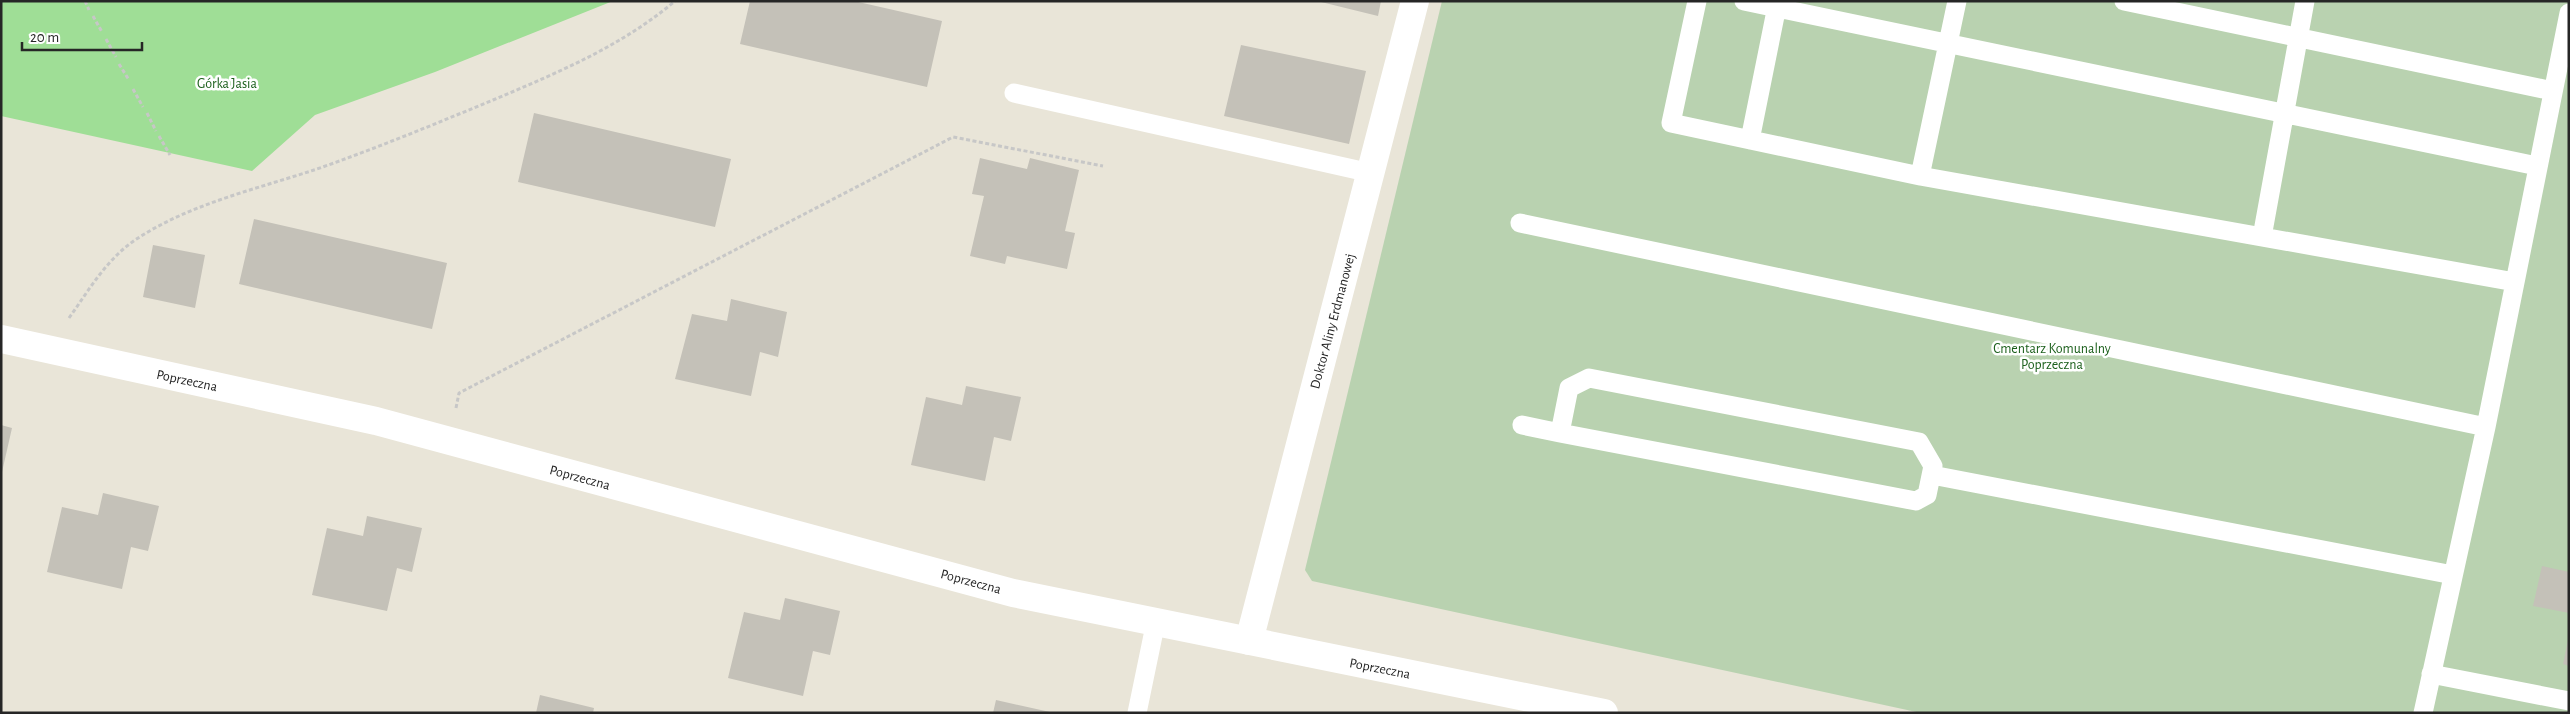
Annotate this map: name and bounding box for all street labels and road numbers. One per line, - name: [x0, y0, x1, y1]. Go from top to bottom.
- street label: Doktor Aliny Erdmanowej: [1308, 252, 1358, 390]
- street label: Poprzeczna: [155, 368, 219, 394]
- street label: Poprzeczna: [548, 463, 612, 493]
- street label: Poprzeczna: [939, 567, 1003, 597]
- street label: Poprzeczna: [1348, 656, 1412, 682]

